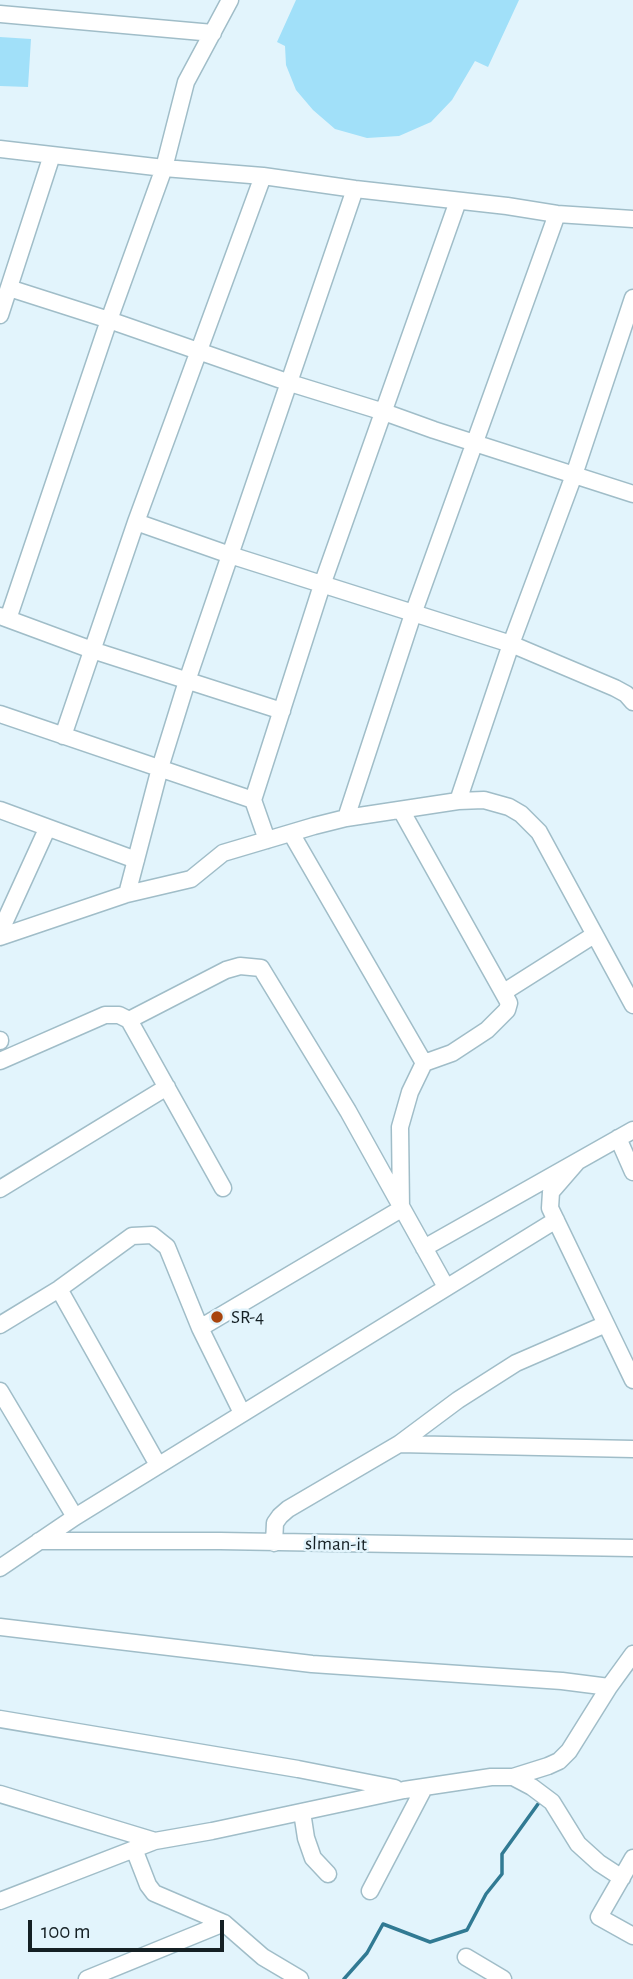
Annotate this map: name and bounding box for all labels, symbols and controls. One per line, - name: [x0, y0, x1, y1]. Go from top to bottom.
- place label: SR-4: [231, 1306, 264, 1328]
- marker: SR-4: [209, 1309, 225, 1325]
- street label: slman-it: [305, 1532, 367, 1556]
- scale bar: [32, 1906, 228, 1950]
- text: 100 m: [41, 1921, 91, 1942]

